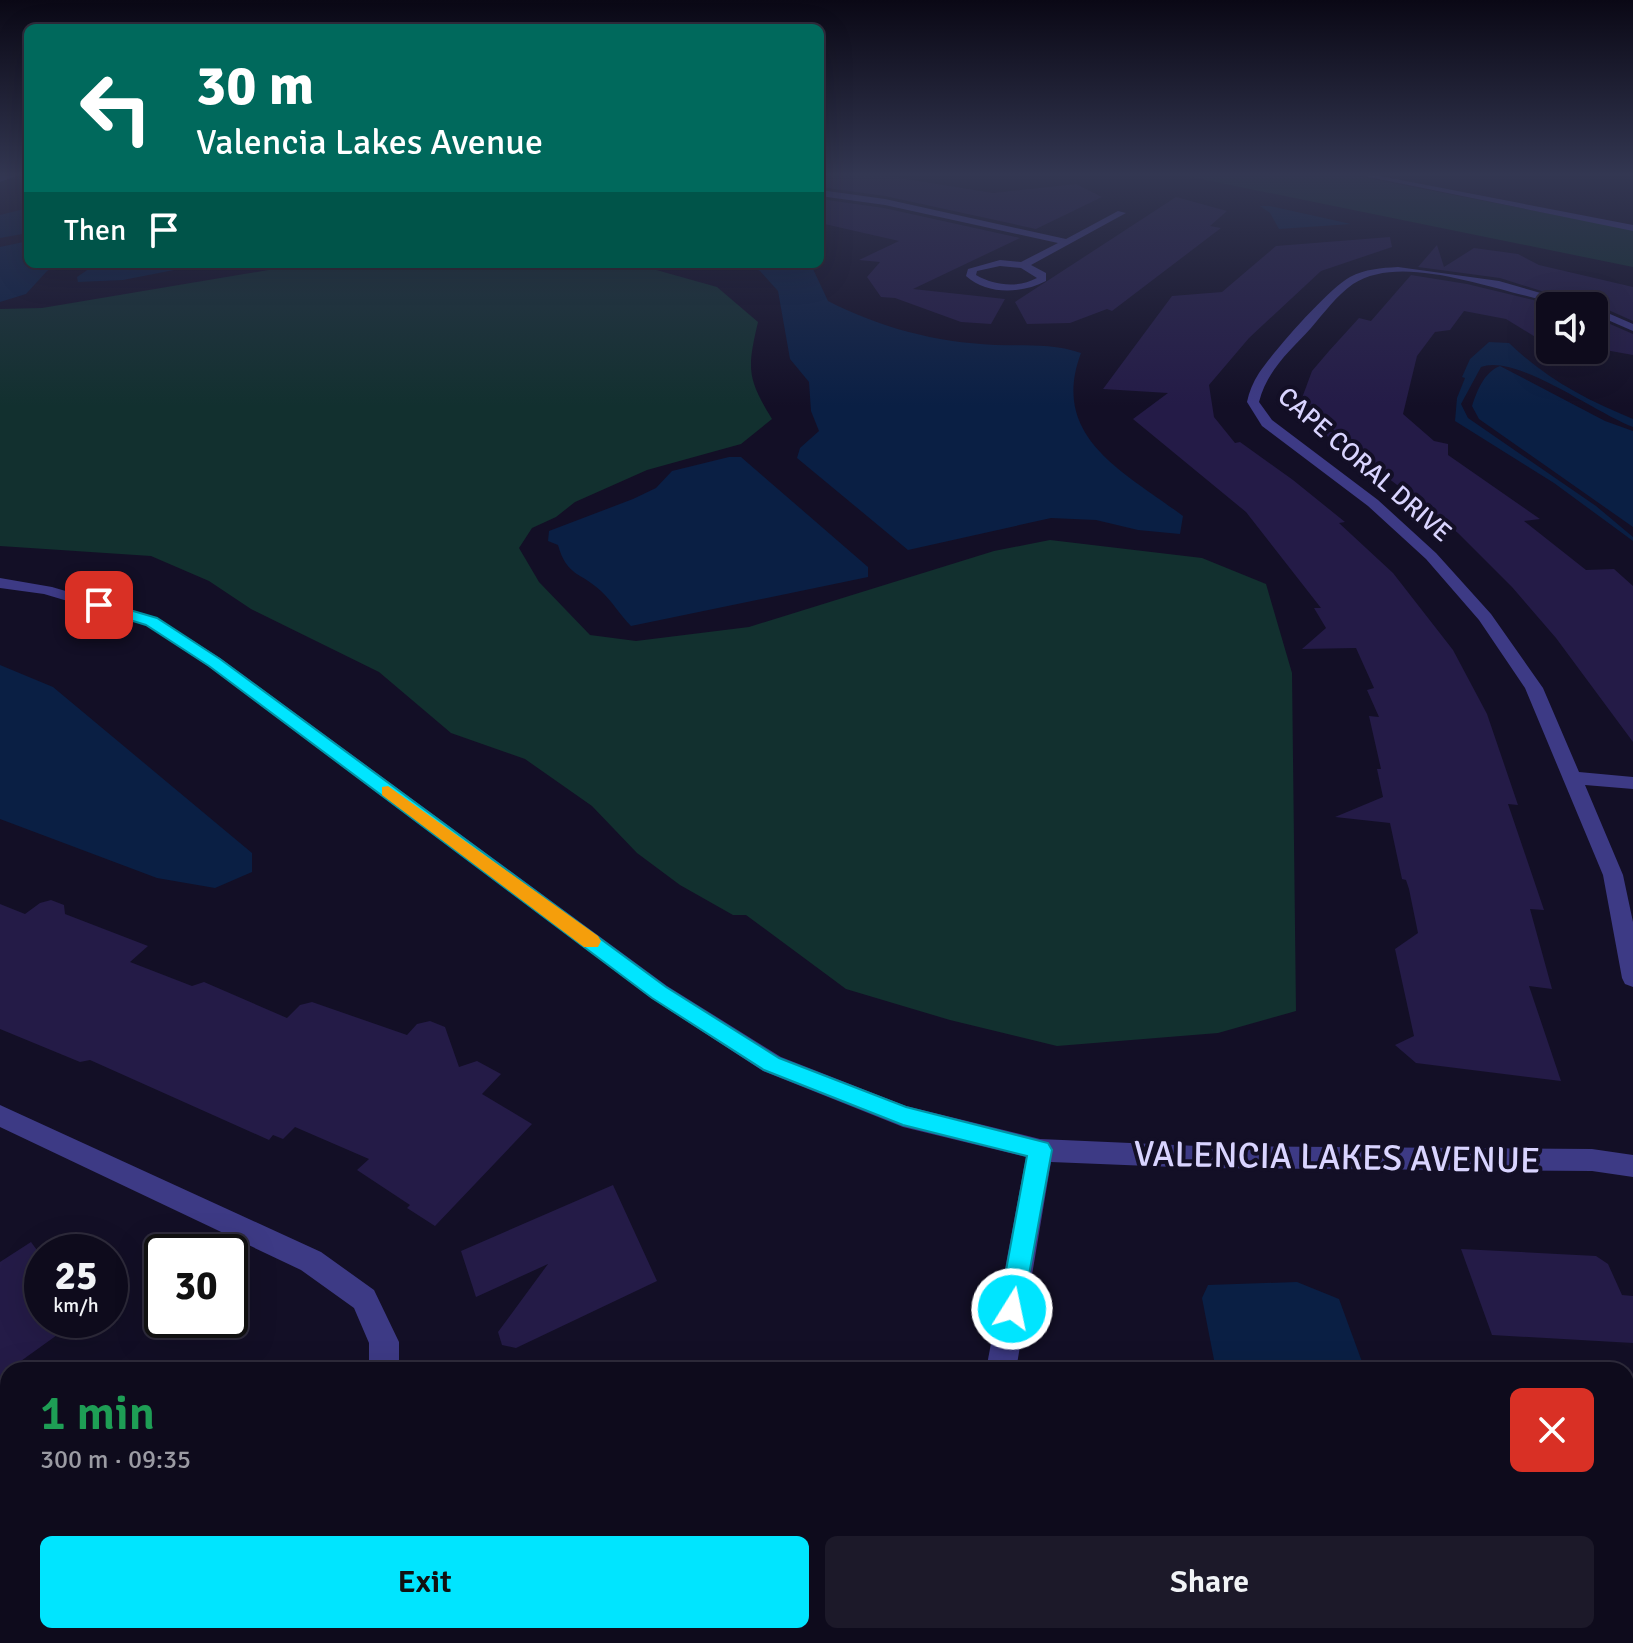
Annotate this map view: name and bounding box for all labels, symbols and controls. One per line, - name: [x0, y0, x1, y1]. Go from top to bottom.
- text: 30 m: [196, 51, 314, 120]
- icon: left: [64, 56, 168, 160]
- text: Valencia Lakes Avenue: [196, 120, 543, 165]
- icon: arrive: [142, 208, 186, 252]
- text: Then: [64, 212, 126, 249]
- map controls: [1536, 292, 1608, 364]
- button: sound: [1536, 292, 1608, 364]
- street label: CAPE CORAL DRIVE: [1271, 381, 1458, 549]
- pin: [65, 571, 133, 639]
- icon: arrive: [77, 583, 121, 627]
- street label: VALENCIA LAKES AVENUE: [1133, 1131, 1541, 1184]
- speed limit sign: 30: [144, 1234, 248, 1338]
- text: 25: [54, 1251, 98, 1301]
- position arrow: [970, 1267, 1054, 1351]
- text: km/h: [53, 1293, 99, 1318]
- text: 1 min: [40, 1384, 155, 1443]
- button: close: [1510, 1388, 1594, 1472]
- text: 300 m · 09:35: [40, 1444, 191, 1476]
- button: Exit: [40, 1536, 809, 1628]
- button: Share: [825, 1536, 1594, 1628]

